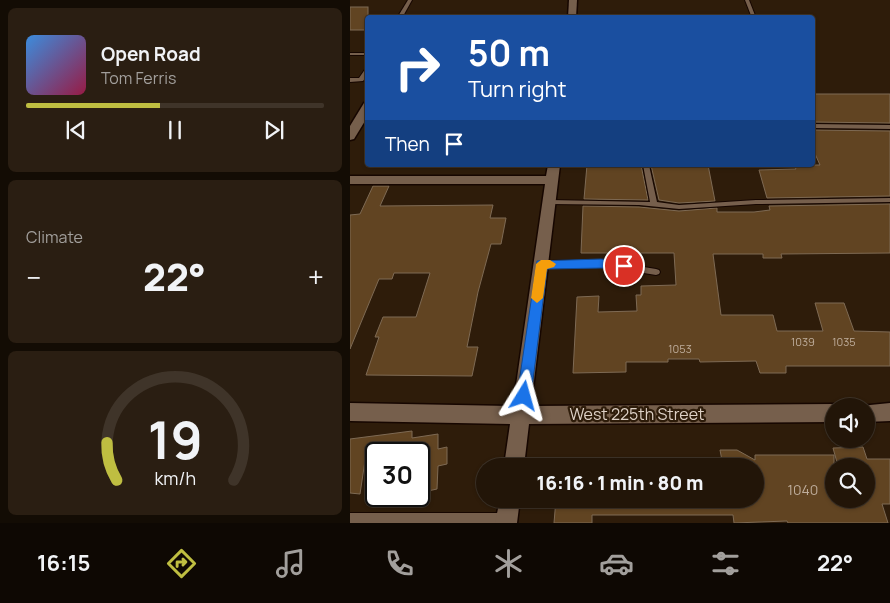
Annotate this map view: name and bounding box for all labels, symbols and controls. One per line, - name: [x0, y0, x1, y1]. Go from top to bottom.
- text: 50 m: [468, 29, 550, 77]
- icon: right: [385, 35, 450, 100]
- text: Open Road: [101, 41, 201, 67]
- text: Tom Ferris: [101, 67, 176, 89]
- text: Turn right: [468, 74, 566, 104]
- icon: previous: [62, 116, 90, 144]
- icon: pause: [161, 116, 189, 144]
- icon: next: [260, 116, 288, 144]
- icon: arrive: [440, 130, 468, 158]
- text: Then: [385, 131, 430, 157]
- text: Climate: [26, 226, 83, 248]
- pin: [603, 245, 645, 287]
- text: 22°: [143, 250, 206, 302]
- icon: arrive: [610, 252, 638, 280]
- text: −: [26, 258, 41, 296]
- text: +: [308, 258, 324, 296]
- house number: 1039: [791, 334, 815, 349]
- house number: 1035: [832, 334, 856, 349]
- house number: 1053: [668, 341, 692, 356]
- position arrow: [497, 369, 549, 421]
- map controls: [825, 398, 875, 508]
- button: sound: [825, 398, 875, 448]
- street label: West 225th Street: [570, 403, 704, 425]
- text: 19: [147, 404, 203, 475]
- speed limit sign: 30: [365, 442, 430, 507]
- button: search: [825, 458, 875, 508]
- text: km/h: [154, 466, 196, 490]
- text: 16:16 · 1 min · 80 m: [537, 470, 703, 496]
- house number: 1040: [788, 480, 818, 499]
- icon: directions: [164, 546, 199, 581]
- icon: music: [273, 546, 308, 581]
- icon: phone: [382, 546, 417, 581]
- icon: climate: [491, 546, 526, 581]
- icon: car: [599, 546, 634, 581]
- icon: filters: [708, 546, 743, 581]
- text: 16:15: [37, 548, 90, 578]
- text: 22°: [817, 548, 853, 578]

